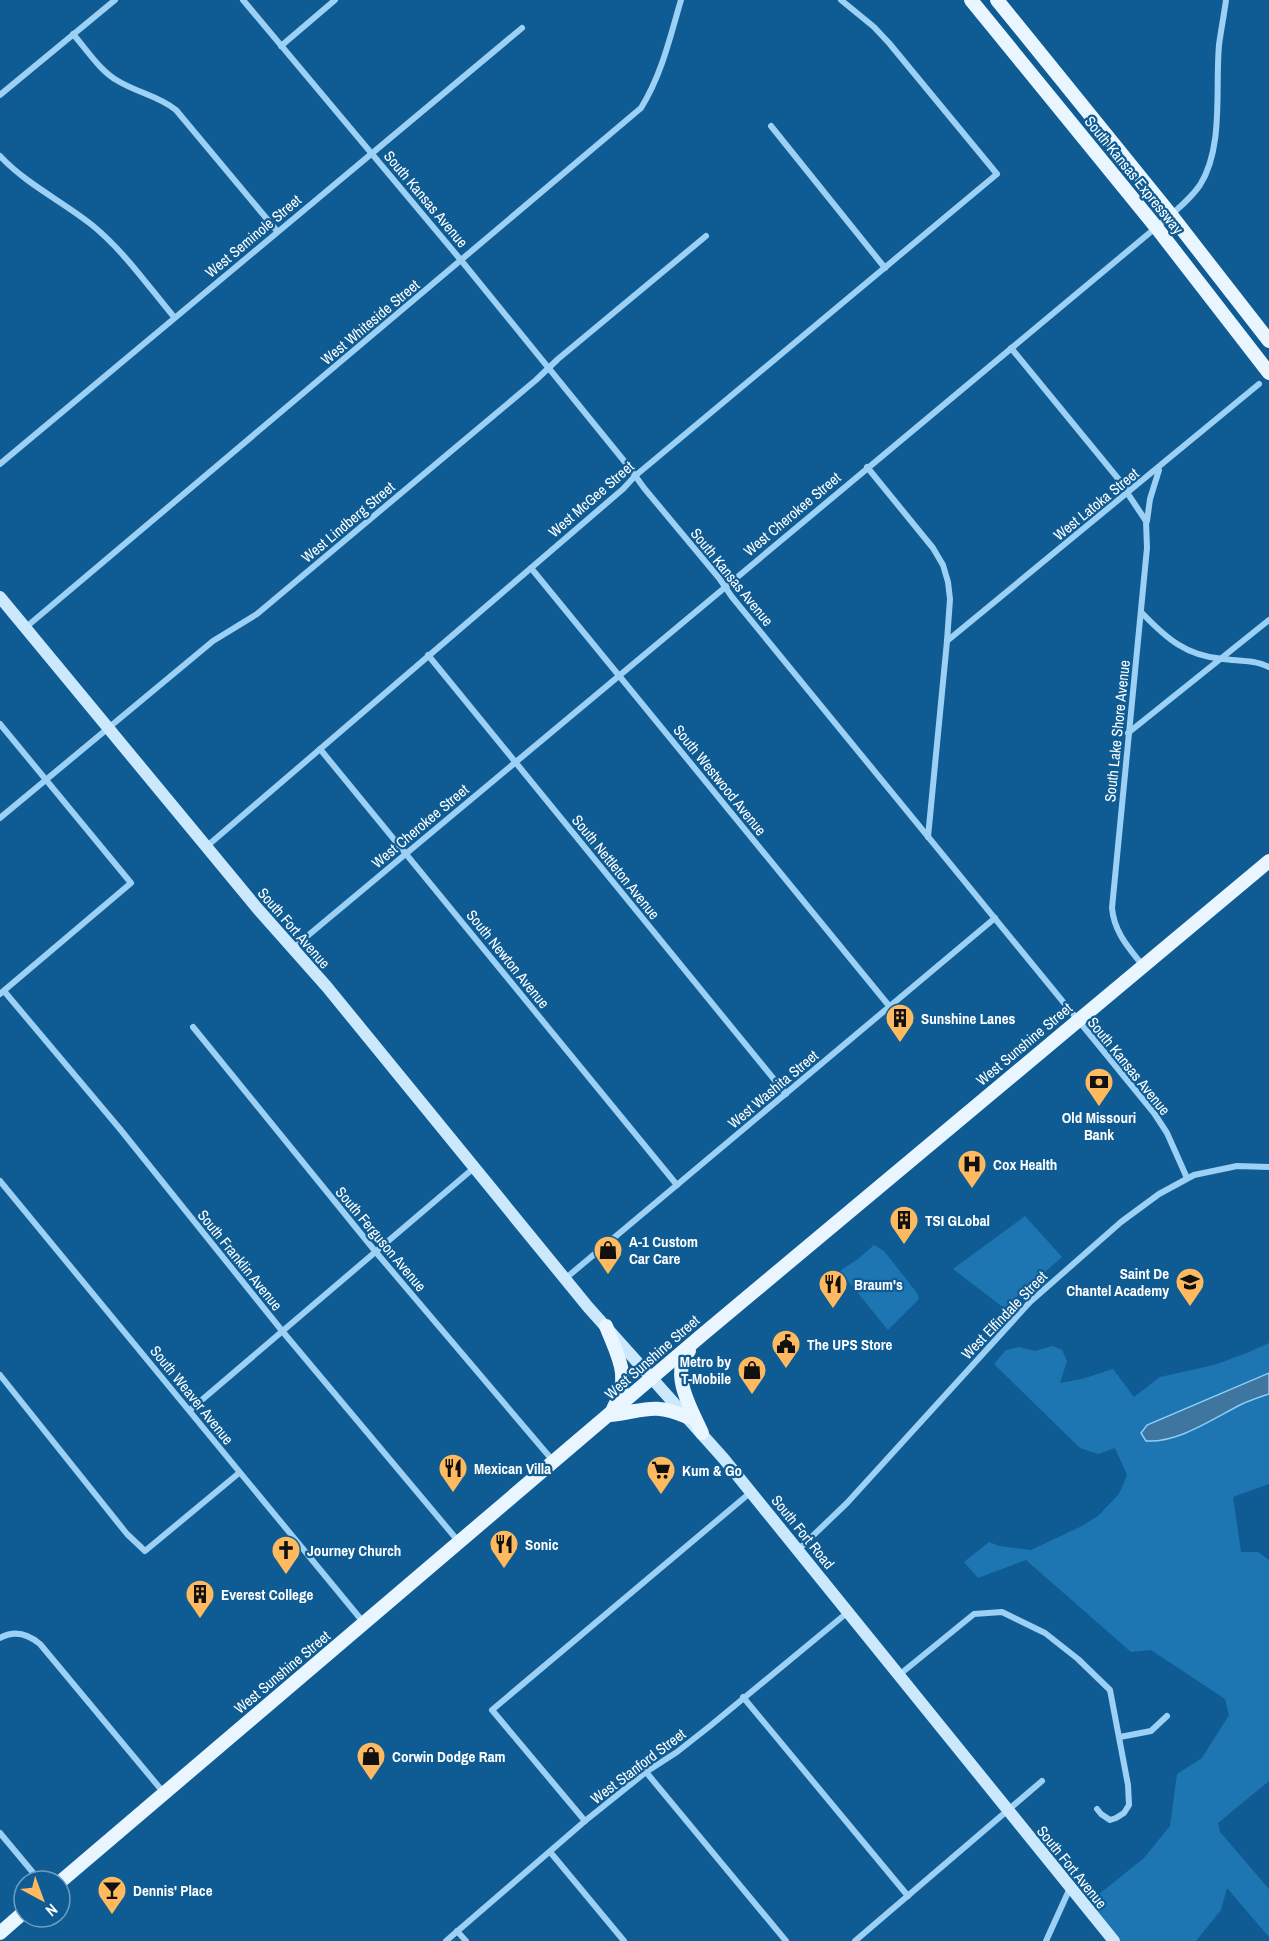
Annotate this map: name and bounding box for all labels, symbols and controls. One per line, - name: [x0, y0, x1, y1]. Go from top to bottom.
- street label: South Kansas Expressway: [1080, 112, 1189, 239]
- street label: South Kansas Avenue: [379, 146, 473, 252]
- street label: West Seminole Street: [201, 189, 306, 282]
- street label: West Whiteside Street: [316, 274, 424, 370]
- street label: West McGee Street: [544, 456, 639, 542]
- street label: West Latoka Street: [1049, 463, 1144, 545]
- street label: West Cherokee Street: [739, 467, 845, 561]
- street label: West Lindberg Street: [297, 476, 400, 567]
- street label: South Kansas Avenue: [686, 523, 778, 631]
- street label: South Lake Shore Avenue: [1099, 659, 1135, 803]
- street label: South Westwood Avenue: [669, 720, 771, 840]
- street label: West Cherokee Street: [367, 779, 473, 873]
- street label: South Nettleton Avenue: [567, 810, 665, 924]
- street label: South Fort Avenue: [253, 883, 335, 973]
- street label: South Newton Avenue: [462, 905, 554, 1013]
- street label: West Sunshine Street: [971, 997, 1077, 1090]
- building icon: Sunshine Lanes: [884, 1002, 916, 1044]
- place label: Sunshine Lanes: [921, 1008, 1015, 1029]
- street label: South Kansas Avenue: [1083, 1012, 1175, 1120]
- street label: West Washita Street: [723, 1045, 823, 1133]
- bank icon: Old Missouri Bank: [1083, 1066, 1115, 1108]
- place label: Old Missouri Bank: [1062, 1107, 1136, 1145]
- hospital icon: Cox Health: [956, 1148, 988, 1190]
- place label: Cox Health: [993, 1154, 1057, 1175]
- street label: South Ferguson Avenue: [331, 1182, 431, 1296]
- building icon: TSI GLobal: [888, 1204, 920, 1246]
- street label: South Franklin Avenue: [193, 1205, 287, 1315]
- place label: TSI GLobal: [925, 1210, 990, 1231]
- place label: A-1 Custom Car Care: [629, 1231, 698, 1269]
- shop icon: A-1 Custom Car Care: [592, 1234, 624, 1276]
- place label: Saint De Chantel Academy: [1066, 1263, 1169, 1301]
- street label: West Elfindale Street: [956, 1266, 1052, 1364]
- school or university icon: Saint De Chantel Academy: [1174, 1266, 1206, 1308]
- restaurant icon: Braum's: [817, 1268, 849, 1310]
- place label: Braum's: [854, 1274, 903, 1295]
- street label: West Sunshine Street: [600, 1310, 704, 1404]
- public building icon: The UPS Store: [770, 1328, 802, 1370]
- place label: The UPS Store: [807, 1334, 893, 1355]
- street label: South Weaver Avenue: [145, 1341, 239, 1449]
- place label: Metro by T-Mobile: [680, 1351, 731, 1389]
- shop icon: Metro by T-Mobile: [736, 1354, 768, 1396]
- restaurant icon: Mexican Villa: [437, 1452, 469, 1494]
- supermarket icon: Kum & Go: [645, 1454, 677, 1496]
- place label: Mexican Villa: [474, 1458, 551, 1479]
- place label: Kum & Go: [682, 1460, 742, 1481]
- street label: South Fort Road: [767, 1491, 839, 1573]
- restaurant icon: Sonic: [488, 1528, 520, 1570]
- church icon: Journey Church: [270, 1534, 302, 1576]
- place label: Sonic: [525, 1534, 559, 1555]
- place label: Journey Church: [307, 1540, 401, 1561]
- building icon: Everest College: [184, 1578, 216, 1620]
- place label: Everest College: [221, 1584, 313, 1605]
- street label: West Sunshine Street: [229, 1625, 335, 1718]
- street label: West Stanford Street: [586, 1723, 690, 1809]
- shop icon: Corwin Dodge Ram: [355, 1740, 387, 1782]
- place label: Corwin Dodge Ram: [392, 1746, 506, 1767]
- street label: South Fort Avenue: [1032, 1821, 1112, 1913]
- north arrow: [12, 1869, 72, 1929]
- bar icon: Dennis' Place: [96, 1874, 128, 1916]
- place label: Dennis' Place: [133, 1880, 213, 1901]
- text: N: [41, 1899, 63, 1922]

